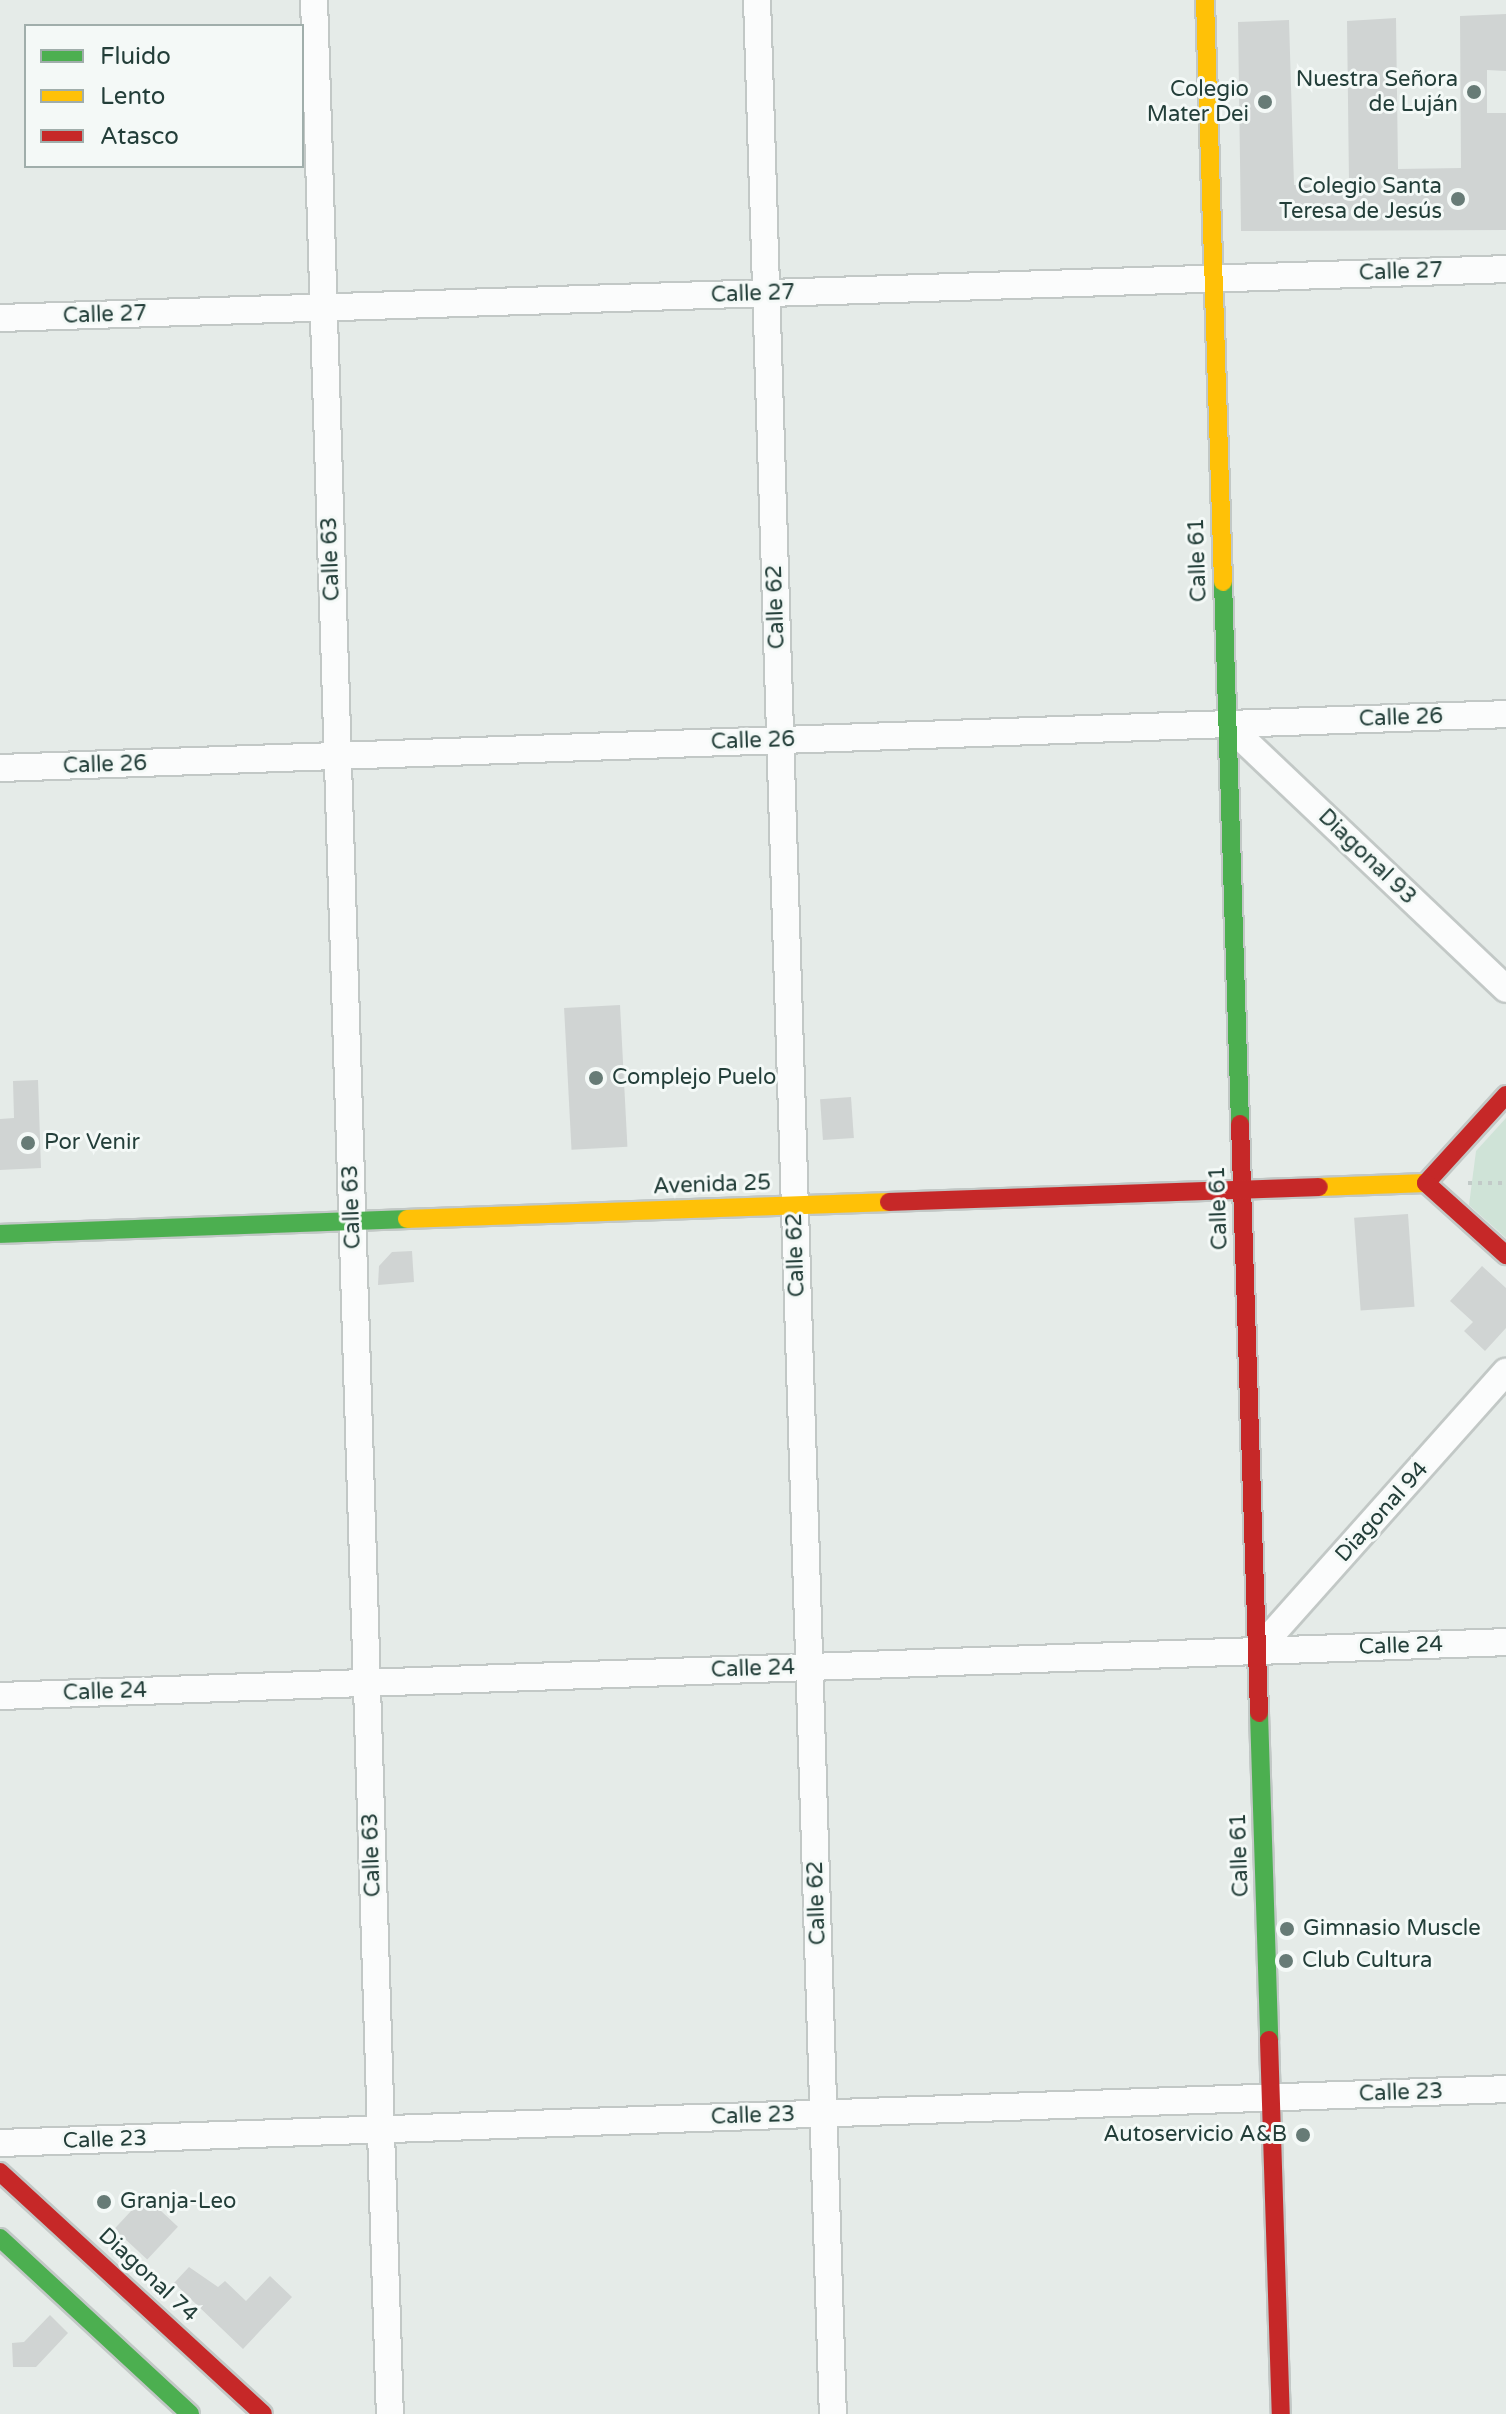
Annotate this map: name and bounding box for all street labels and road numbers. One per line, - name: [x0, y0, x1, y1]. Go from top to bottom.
- street label: Calle 27: [1358, 257, 1444, 287]
- street label: Calle 27: [710, 279, 796, 309]
- street label: Calle 27: [62, 300, 148, 330]
- street label: Calle 63: [316, 516, 346, 602]
- street label: Calle 61: [1183, 517, 1213, 603]
- street label: Calle 62: [761, 564, 791, 650]
- street label: Calle 26: [1358, 703, 1444, 733]
- street label: Calle 26: [710, 726, 796, 756]
- street label: Calle 26: [62, 750, 148, 780]
- street label: Diagonal 93: [1313, 804, 1421, 910]
- street label: Calle 63: [337, 1164, 367, 1250]
- street label: Calle 61: [1204, 1165, 1234, 1251]
- street label: Avenida 25: [653, 1170, 771, 1200]
- street label: Calle 62: [781, 1212, 811, 1298]
- street label: Diagonal 94: [1330, 1456, 1434, 1568]
- street label: Calle 24: [1358, 1631, 1444, 1661]
- street label: Calle 24: [710, 1654, 796, 1684]
- street label: Calle 24: [62, 1677, 148, 1707]
- street label: Calle 63: [357, 1812, 387, 1898]
- street label: Calle 61: [1225, 1812, 1255, 1898]
- street label: Calle 62: [802, 1860, 832, 1946]
- street label: Calle 23: [1358, 2078, 1444, 2108]
- street label: Calle 23: [710, 2101, 796, 2131]
- street label: Calle 23: [62, 2125, 148, 2155]
- street label: Diagonal 74: [93, 2222, 203, 2328]

